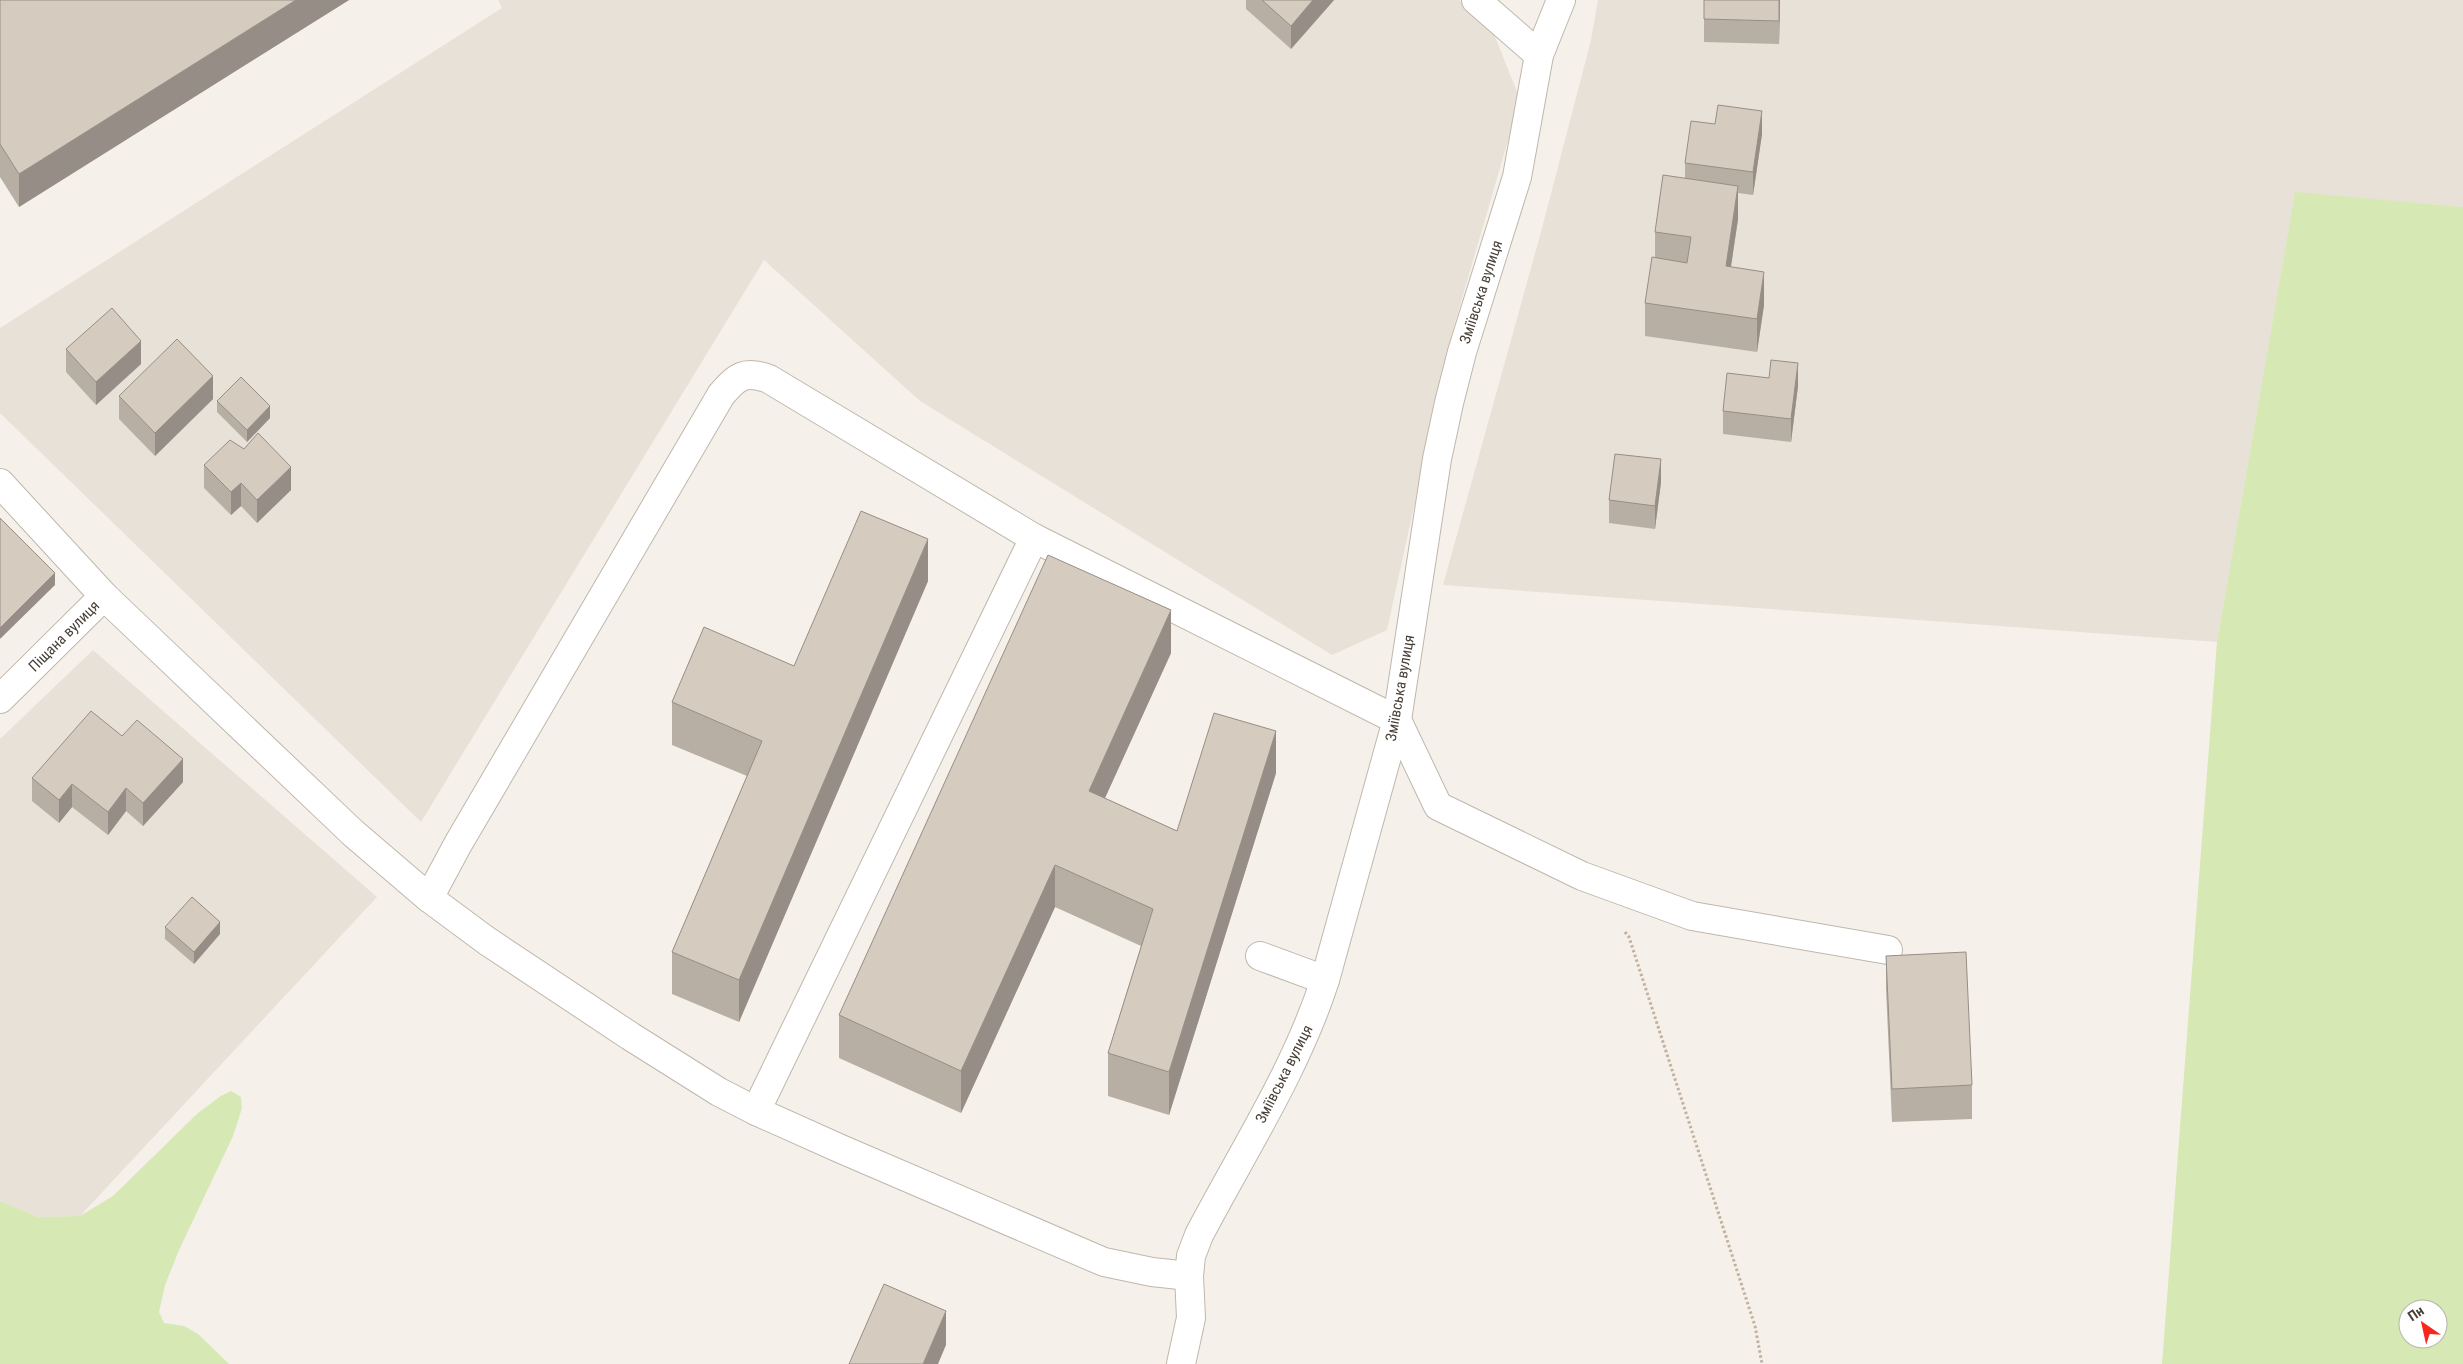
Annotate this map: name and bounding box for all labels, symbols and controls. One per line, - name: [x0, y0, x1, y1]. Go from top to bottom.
- street label: Зміївська вулиця: [1456, 238, 1506, 346]
- street label: Піщана вулиця: [25, 597, 103, 675]
- street label: Зміївська вулиця: [1382, 633, 1418, 743]
- street label: Зміївська вулиця: [1252, 1022, 1316, 1126]
- north arrow: [2398, 1299, 2448, 1349]
- text: Пн: [2405, 1302, 2427, 1324]

